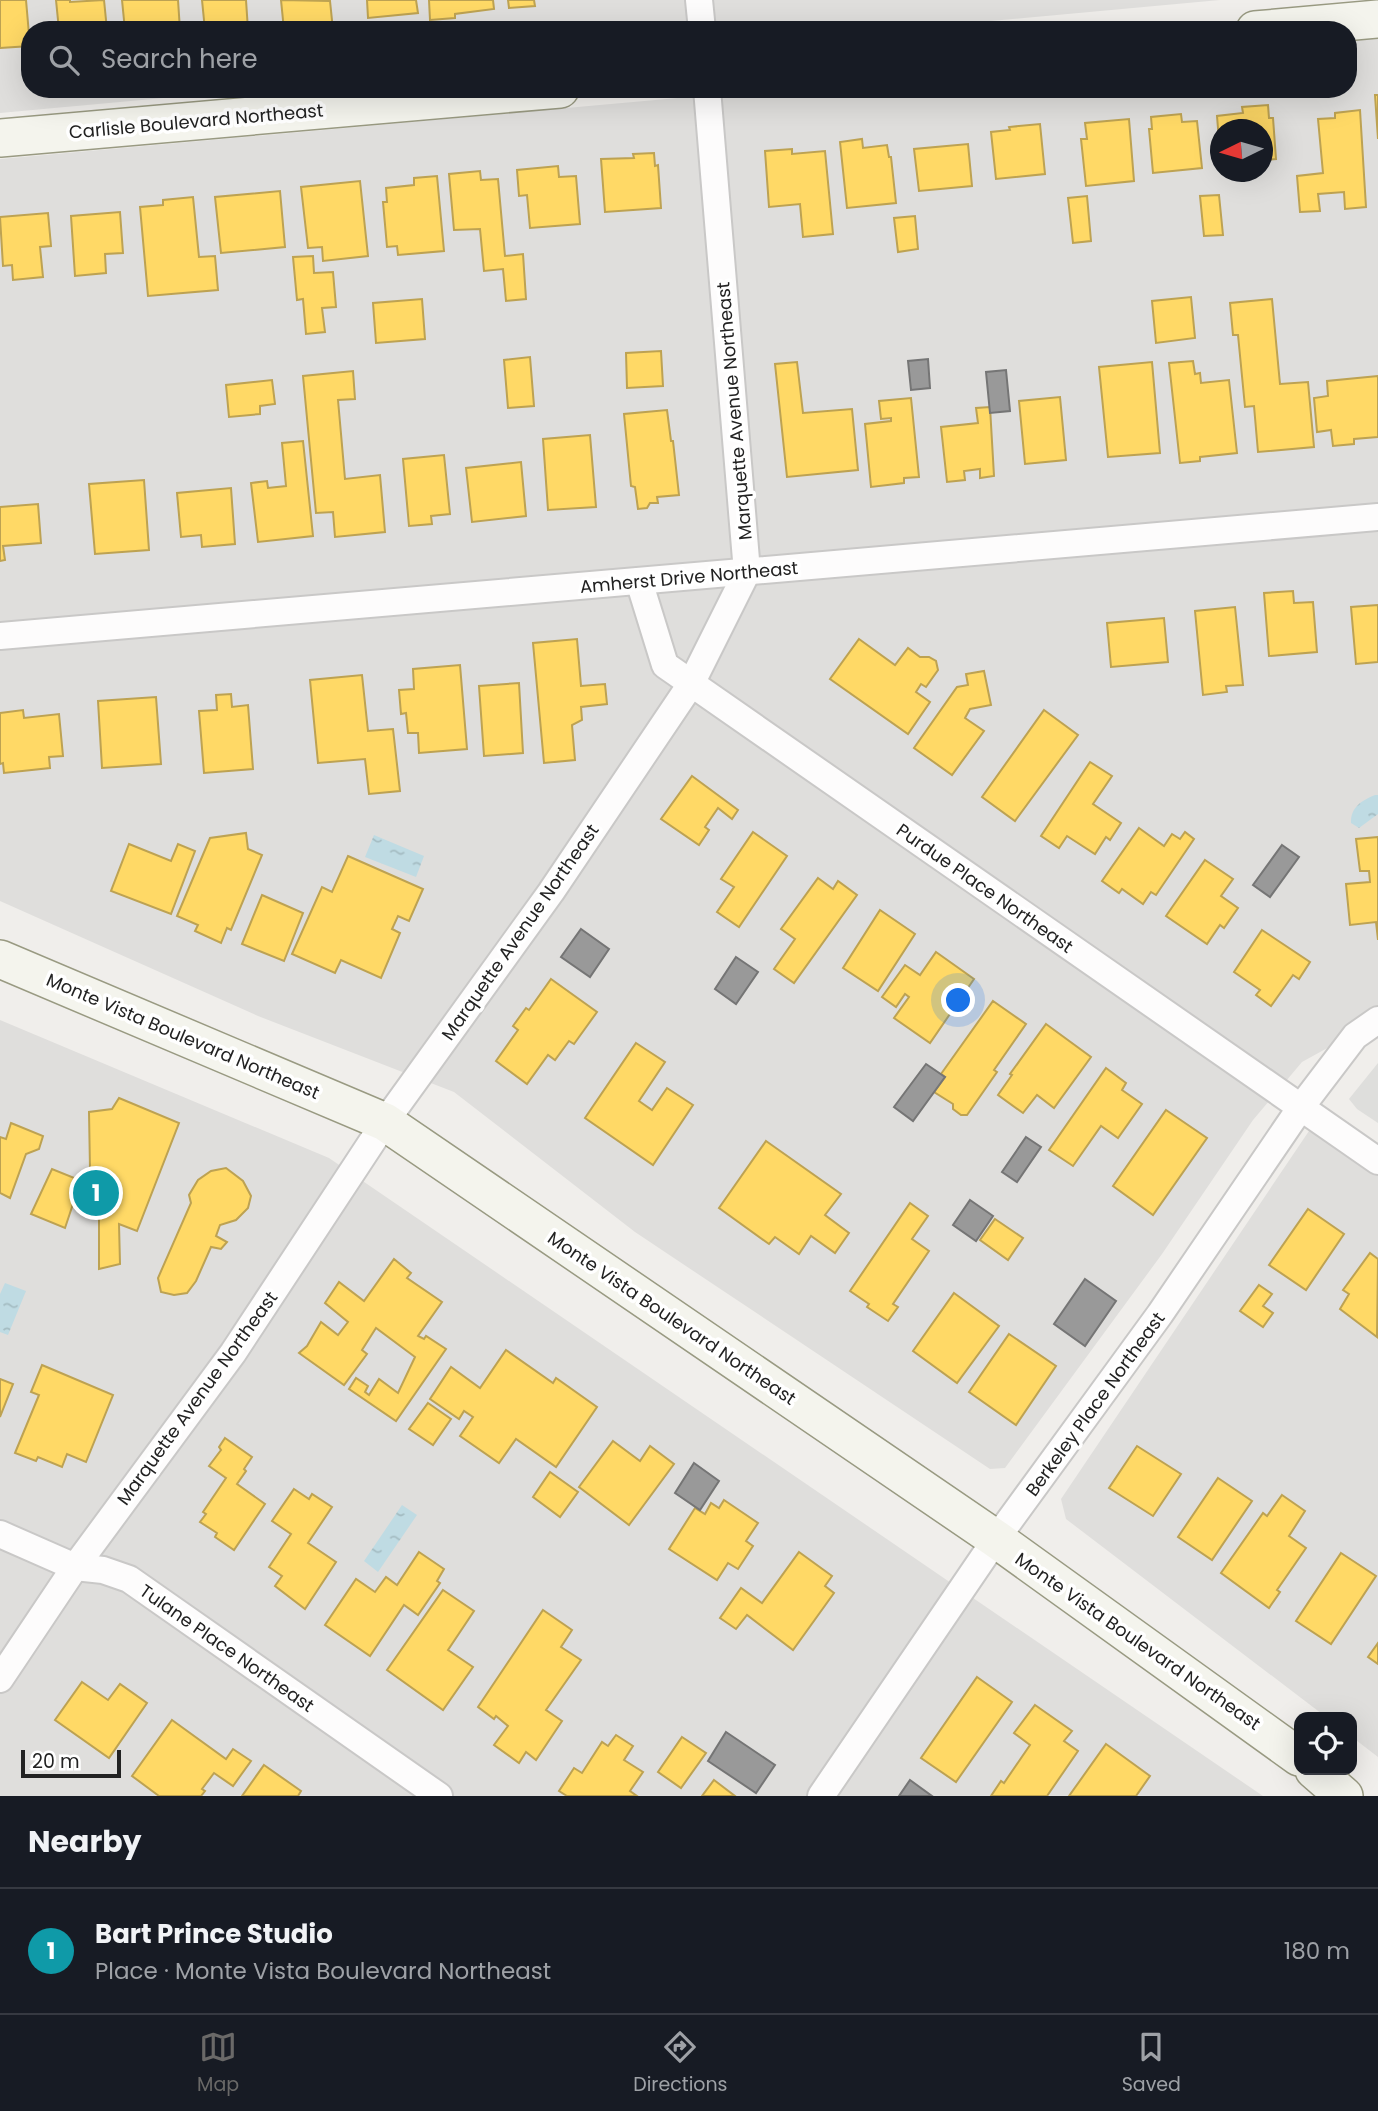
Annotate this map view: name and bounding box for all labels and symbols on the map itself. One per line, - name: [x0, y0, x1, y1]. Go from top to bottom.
- street label: Carlisle Boulevard Northeast: [68, 97, 324, 145]
- north arrow: [1210, 119, 1273, 182]
- street label: Marquette Avenue Northeast: [710, 281, 758, 541]
- street label: Amherst Drive Northeast: [579, 555, 799, 599]
- street label: Purdue Place Northeast: [892, 817, 1078, 959]
- street label: Marquette Avenue Northeast: [436, 819, 604, 1045]
- street label: Monte Vista Boulevard Northeast: [43, 967, 323, 1105]
- your location: [941, 983, 975, 1017]
- pin: 1: [73, 1167, 119, 1219]
- street label: Monte Vista Boulevard Northeast: [543, 1225, 801, 1411]
- street label: Marquette Avenue Northeast: [111, 1286, 283, 1510]
- street label: Berkeley Place Northeast: [1020, 1307, 1170, 1501]
- street label: Monte Vista Boulevard Northeast: [1010, 1546, 1266, 1736]
- street label: Tulane Place Northeast: [135, 1578, 319, 1718]
- scale bar: [21, 1747, 121, 1779]

